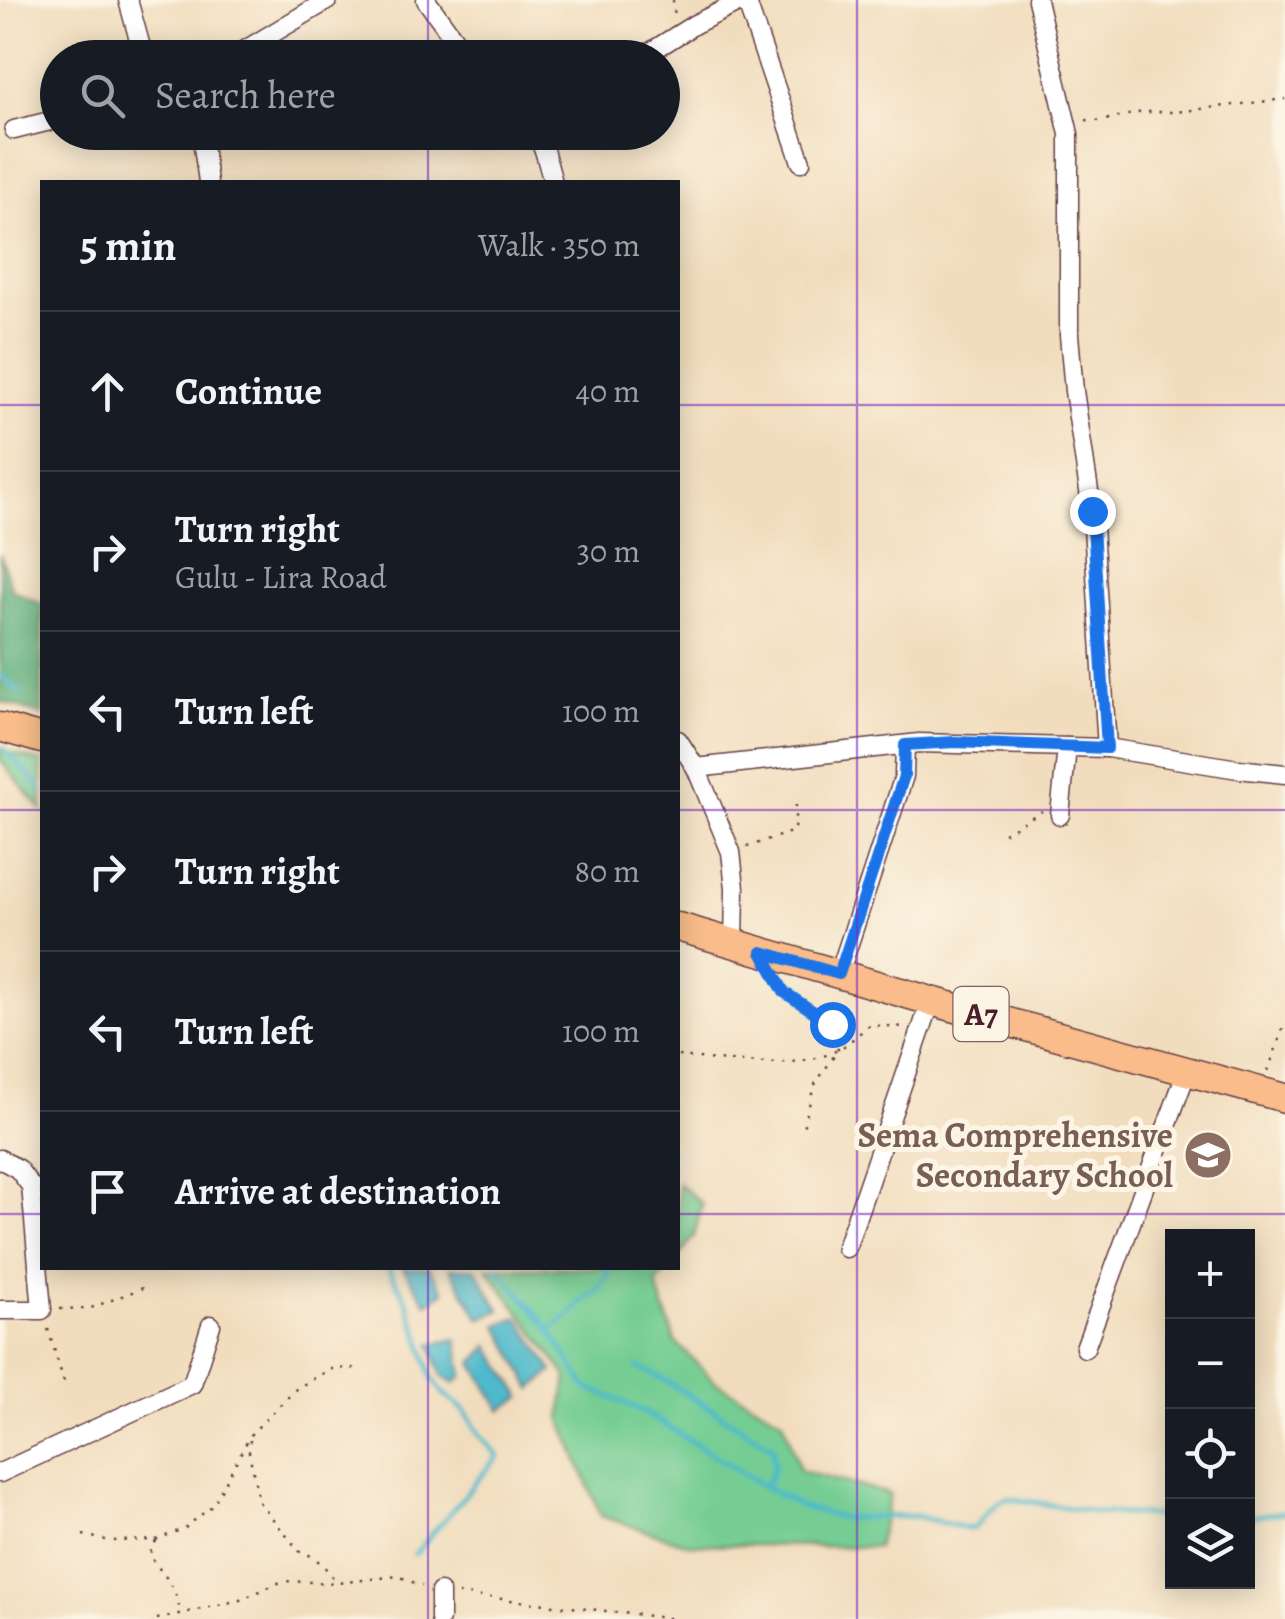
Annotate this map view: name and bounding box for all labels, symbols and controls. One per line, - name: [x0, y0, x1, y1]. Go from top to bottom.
- search box: [40, 40, 680, 150]
- icon: search: [75, 68, 130, 123]
- text: Search here: [155, 69, 336, 121]
- text: 5 min: [80, 217, 176, 274]
- text: Walk · 350 m: [478, 223, 640, 267]
- icon: ahead: [80, 364, 135, 419]
- text: Continue: [175, 365, 322, 417]
- text: 40 m: [575, 369, 640, 413]
- route end: [1070, 489, 1116, 535]
- text: Turn right: [175, 503, 340, 555]
- icon: right: [80, 524, 135, 579]
- text: 30 m: [577, 529, 640, 573]
- text: Gulu - Lira Road: [175, 555, 387, 599]
- icon: left: [80, 684, 135, 739]
- text: Turn left: [175, 685, 314, 737]
- text: 100 m: [562, 689, 640, 733]
- icon: right: [80, 844, 135, 899]
- text: Turn right: [175, 845, 340, 897]
- text: 80 m: [574, 849, 640, 893]
- road number: A7: [954, 987, 1008, 1041]
- route start: [810, 1002, 856, 1048]
- icon: left: [80, 1004, 135, 1059]
- text: Turn left: [175, 1005, 314, 1057]
- text: 100 m: [562, 1009, 640, 1053]
- place label: Sema Comprehensive Secondary School: [858, 1111, 1173, 1199]
- school or university icon: Sema Comprehensive Secondary School: [1182, 1129, 1234, 1181]
- icon: arrive: [80, 1164, 135, 1219]
- text: Arrive at destination: [175, 1165, 501, 1217]
- map controls: [1165, 1229, 1255, 1589]
- button: +: [1165, 1229, 1255, 1319]
- button: −: [1165, 1319, 1255, 1409]
- button: locate: [1165, 1409, 1255, 1499]
- button: layers: [1165, 1499, 1255, 1589]

